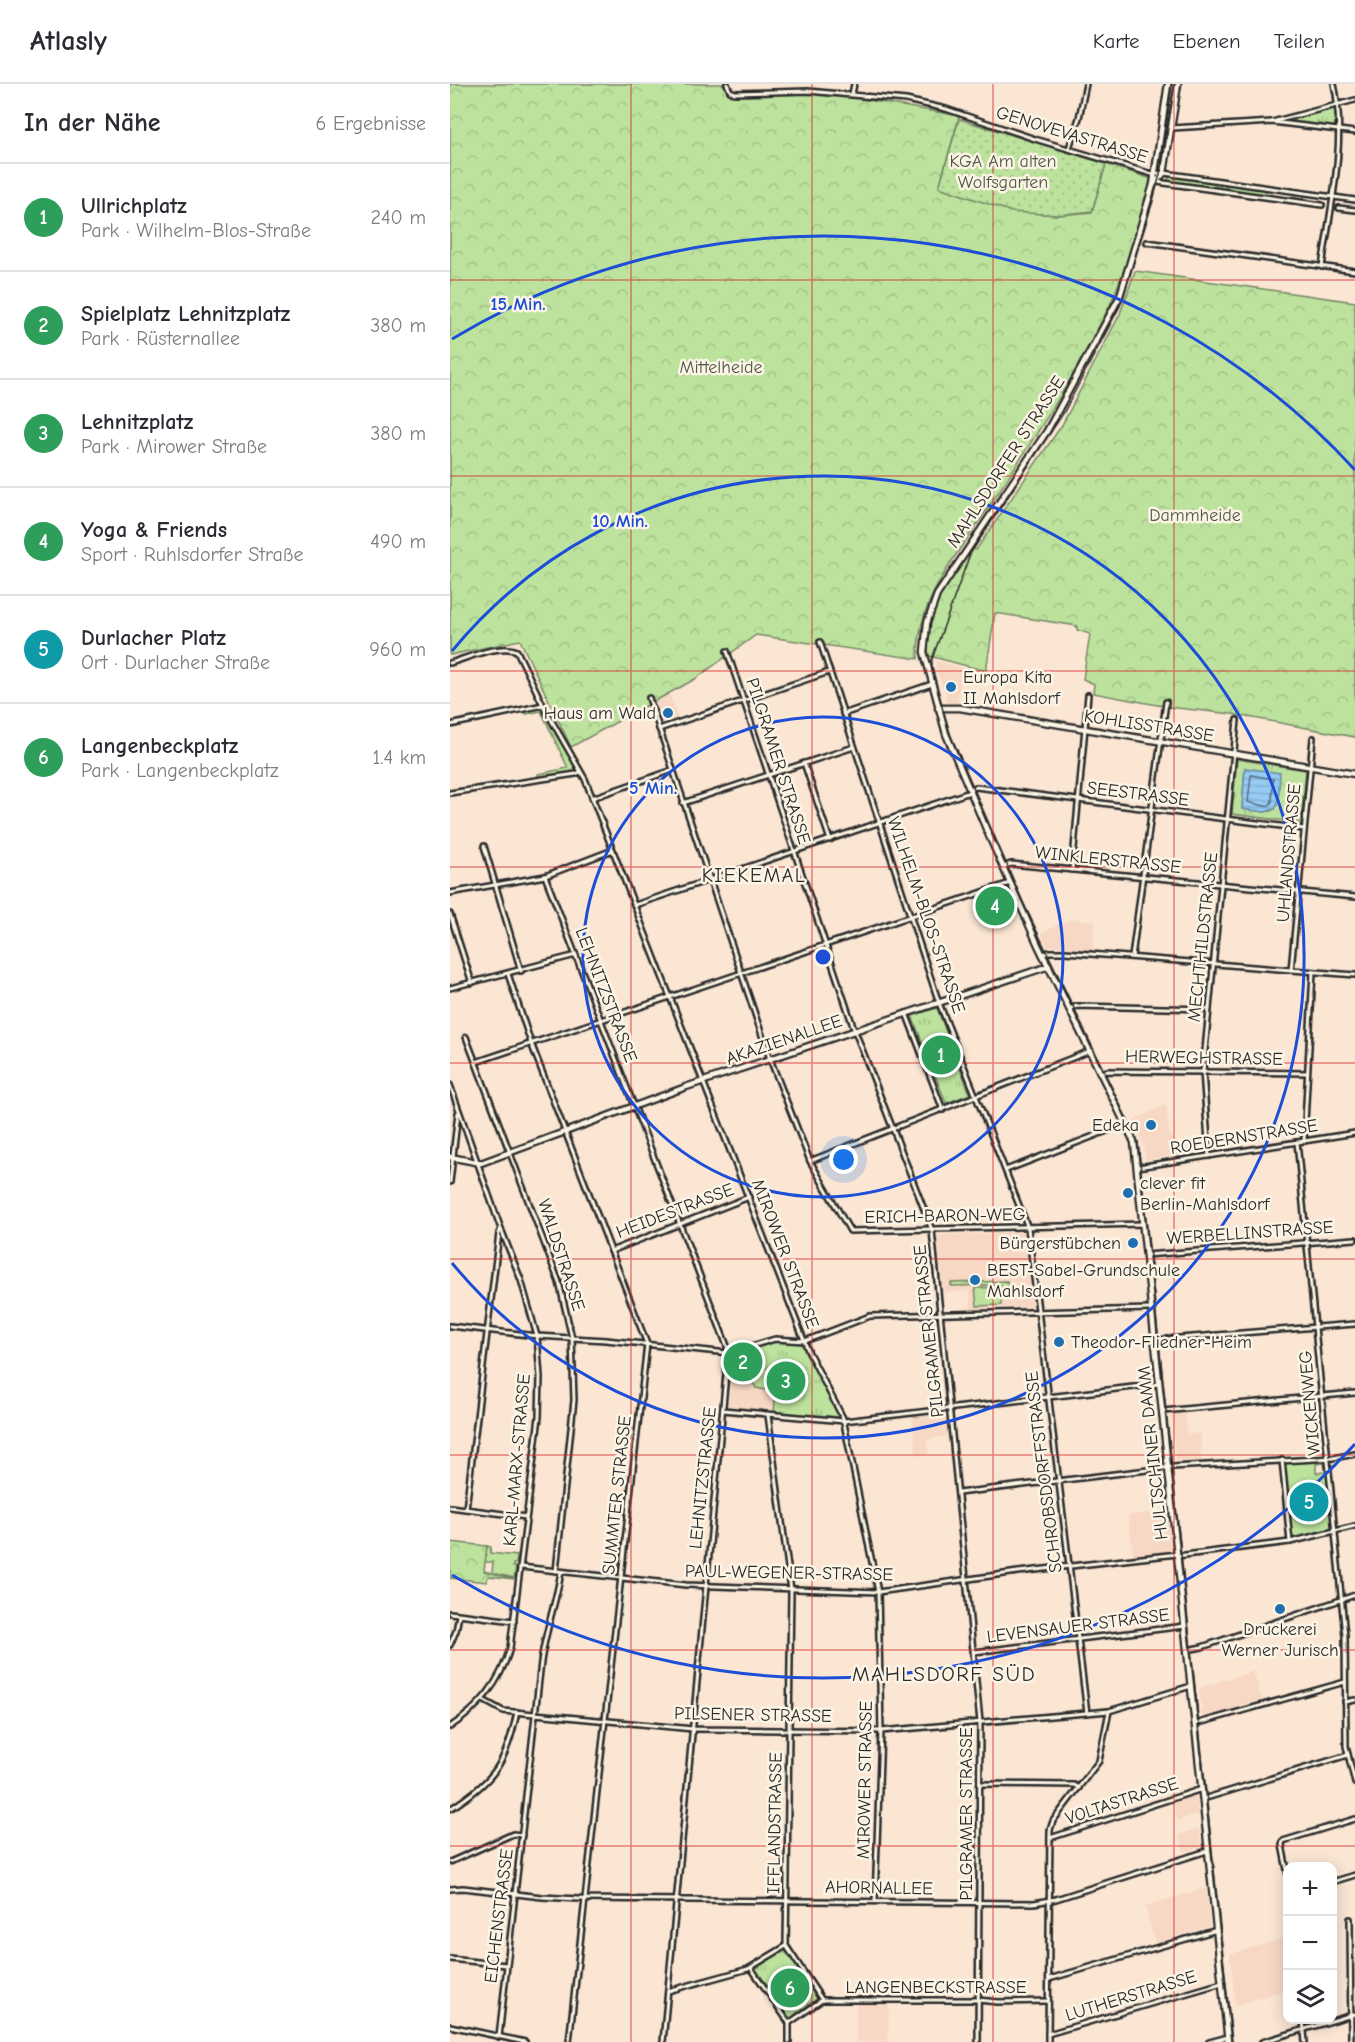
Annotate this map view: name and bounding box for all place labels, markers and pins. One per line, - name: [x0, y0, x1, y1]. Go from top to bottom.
- place label: Europa Kita II Mahlsdorf: [963, 667, 1061, 709]
- marker: Europa Kita II Mahlsdorf: [944, 680, 958, 694]
- place label: Haus am Wald: [544, 703, 656, 724]
- marker: Haus am Wald: [661, 706, 675, 720]
- pin: 4: [976, 884, 1014, 928]
- centre of rings: [813, 947, 833, 967]
- pin: 1: [922, 1032, 960, 1078]
- place label: Edeka: [1092, 1115, 1139, 1136]
- marker: Edeka: [1144, 1118, 1158, 1132]
- place label: clever fit Berlin-Mahlsdorf: [1140, 1173, 1270, 1215]
- marker: clever fit Berlin-Mahlsdorf: [1121, 1186, 1135, 1200]
- place label: Bürgerstübchen: [1000, 1233, 1121, 1254]
- marker: Bürgerstübchen: [1126, 1236, 1140, 1250]
- place label: BEST-Sabel-Grundschule Mahlsdorf: [987, 1260, 1180, 1302]
- marker: BEST-Sabel-Grundschule Mahlsdorf: [968, 1273, 982, 1287]
- place label: Theodor-Fliedner-Heim: [1071, 1332, 1252, 1353]
- marker: Theodor-Fliedner-Heim: [1052, 1335, 1066, 1349]
- pin: 2: [724, 1340, 762, 1384]
- pin: 3: [766, 1358, 806, 1404]
- pin: 5: [1290, 1480, 1328, 1524]
- marker: Druckerei Werner Jurisch: [1273, 1602, 1287, 1616]
- place label: Druckerei Werner Jurisch: [1221, 1619, 1339, 1661]
- pin: 6: [770, 1966, 810, 2010]

